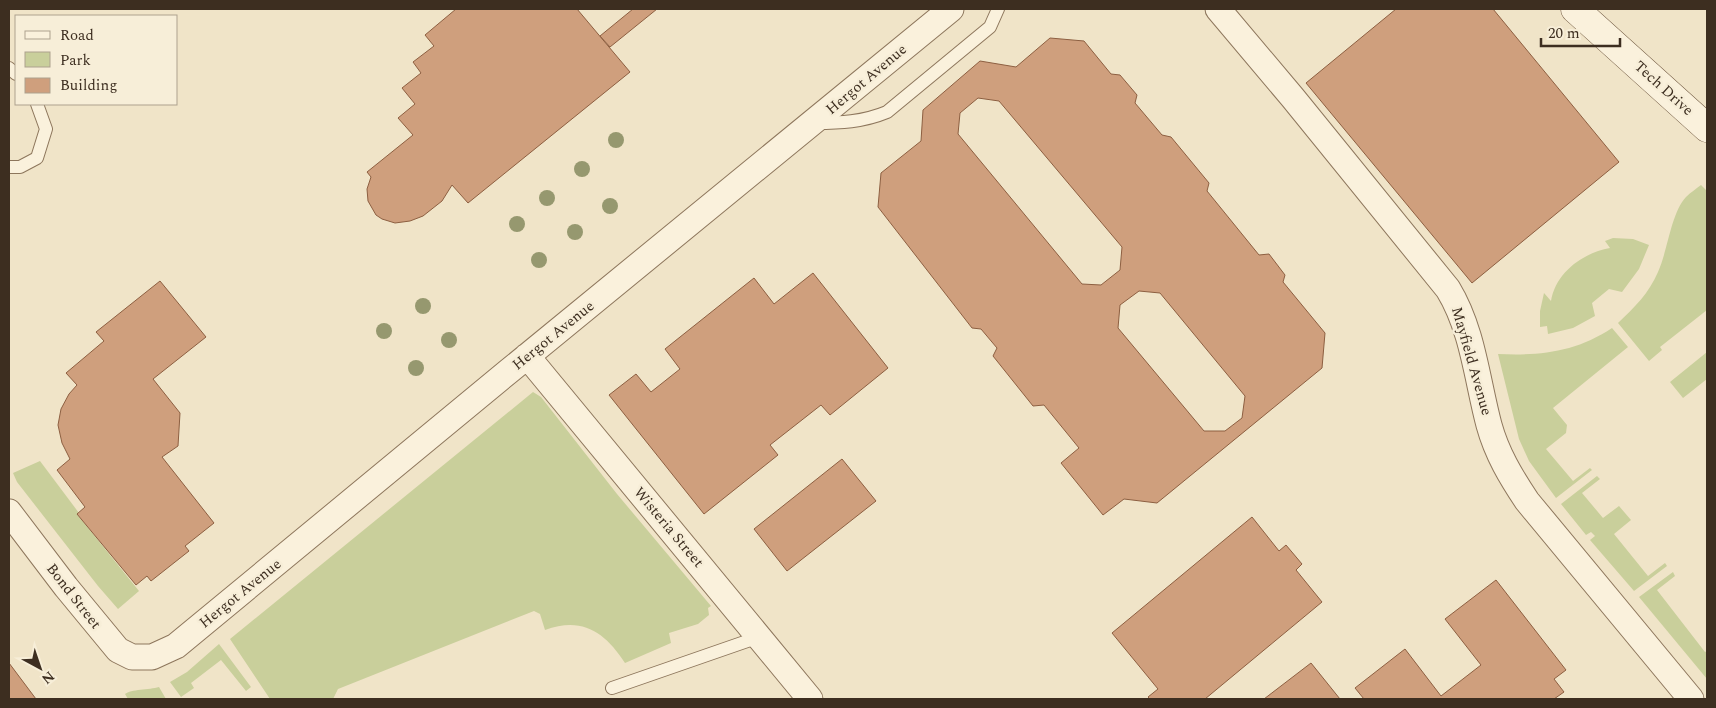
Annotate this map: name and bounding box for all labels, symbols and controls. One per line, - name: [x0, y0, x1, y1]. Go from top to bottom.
- legend: [15, 15, 178, 105]
- scale bar: [1541, 15, 1620, 47]
- text: 20 m: [1548, 22, 1580, 45]
- text: Road: [60, 24, 94, 47]
- street label: Hergot Avenue: [821, 38, 912, 120]
- text: Park: [60, 49, 91, 72]
- street label: Tech Drive: [1629, 55, 1698, 121]
- text: Building: [60, 74, 117, 97]
- street label: Hergot Avenue: [507, 295, 599, 376]
- street label: Mayfield Avenue: [1445, 304, 1498, 418]
- street label: Wisteria Street: [628, 482, 709, 573]
- street label: Hergot Avenue: [194, 553, 286, 634]
- street label: Bond Street: [40, 558, 107, 634]
- north arrow: [15, 643, 65, 693]
- text: N: [37, 666, 59, 689]

